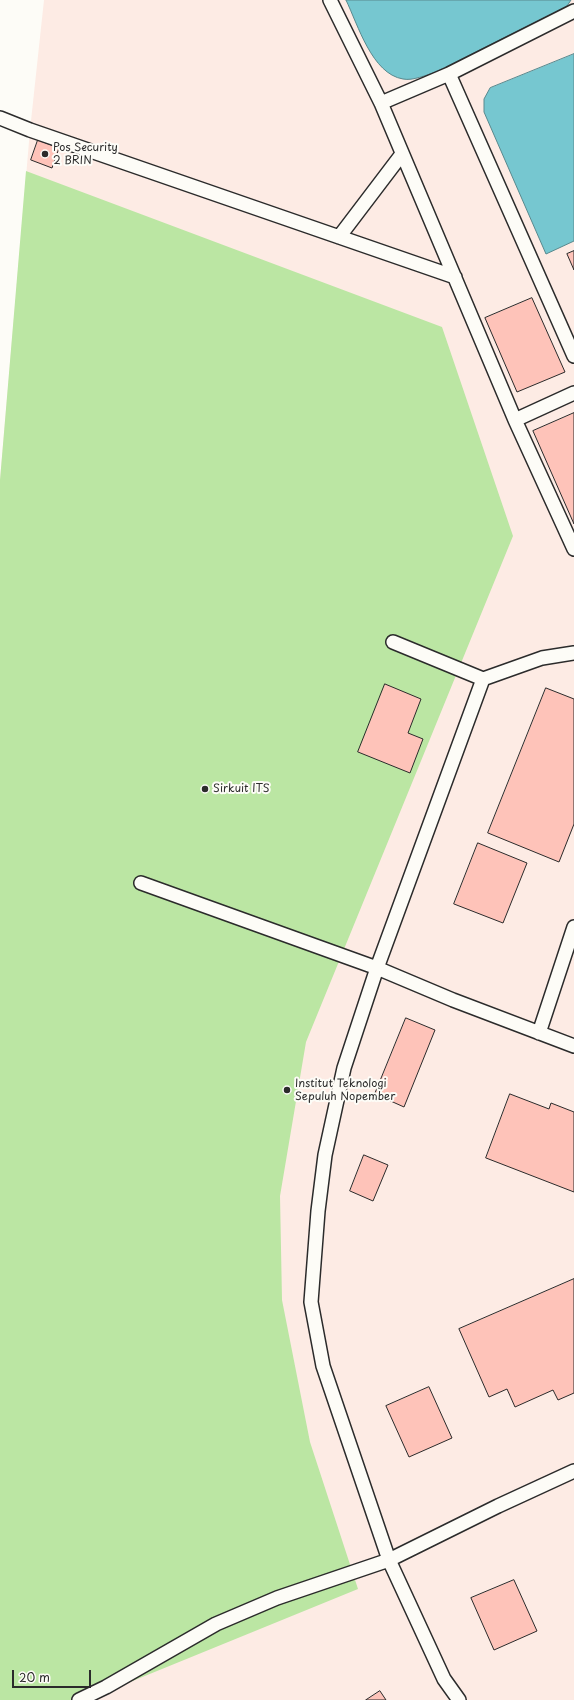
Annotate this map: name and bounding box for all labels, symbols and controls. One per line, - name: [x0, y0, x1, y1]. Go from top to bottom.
- place label: Pos Security 2 BRIN: [53, 141, 118, 167]
- marker: Pos Security 2 BRIN: [40, 149, 50, 159]
- place label: Sirkuit ITS: [213, 782, 270, 796]
- marker: Sirkuit ITS: [200, 784, 210, 794]
- place label: Institut Teknologi Sepuluh Nopember: [295, 1077, 395, 1103]
- marker: Institut Teknologi Sepuluh Nopember: [282, 1085, 292, 1095]
- scale bar: [14, 1662, 93, 1688]
- text: 20 m: [19, 1668, 50, 1686]

